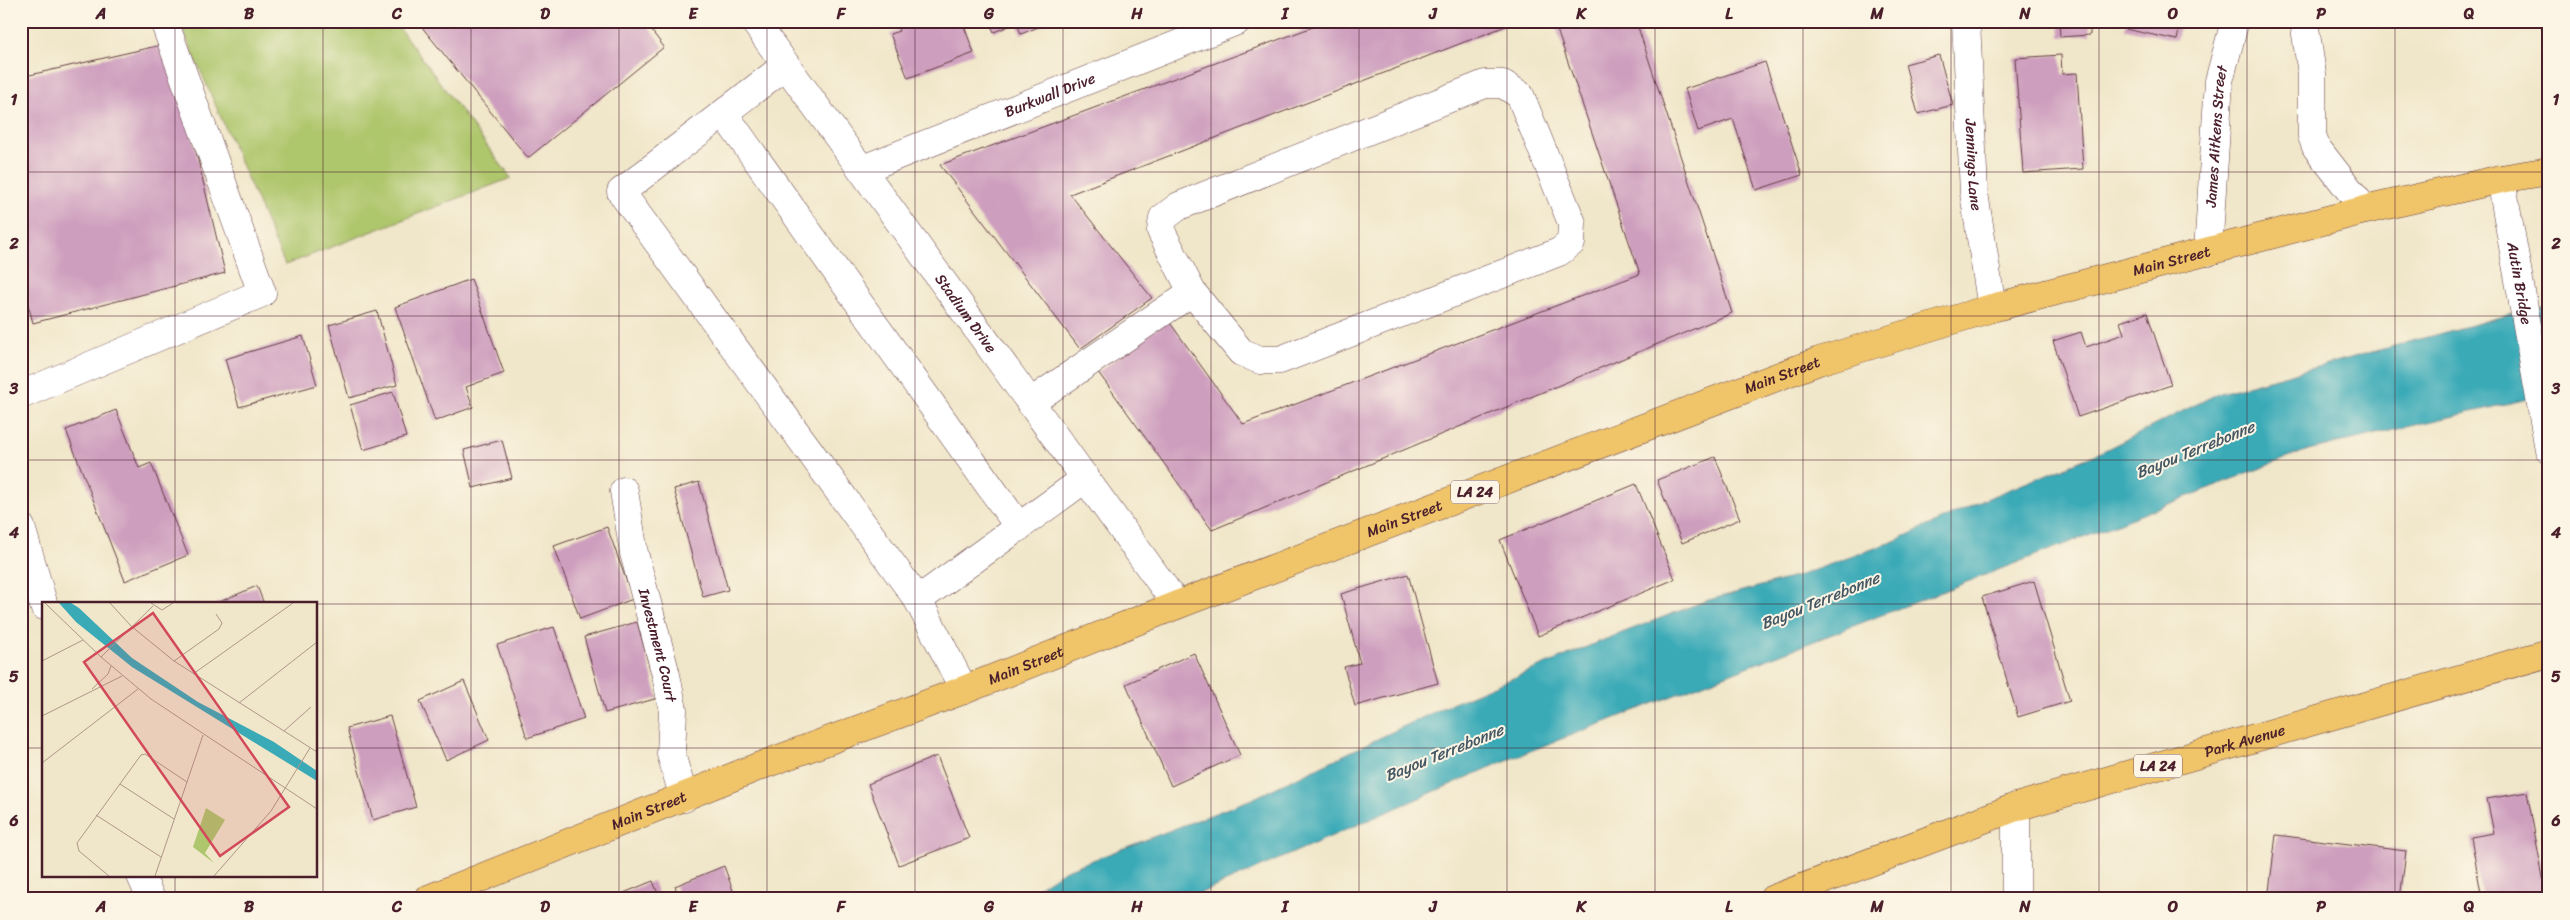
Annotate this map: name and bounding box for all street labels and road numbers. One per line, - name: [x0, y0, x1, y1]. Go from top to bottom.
- street label: James Aitkens Street: [2198, 62, 2236, 209]
- street label: Burkwall Drive: [1000, 65, 1100, 125]
- street label: Jennings Lane: [1958, 117, 1990, 213]
- street label: Main Street: [2130, 238, 2214, 284]
- street label: Autin Bridge: [2499, 239, 2540, 327]
- street label: Stadium Drive: [928, 268, 1004, 359]
- street label: Main Street: [1740, 349, 1824, 401]
- road number: LA 24: [1451, 481, 1499, 504]
- street label: Main Street: [1363, 492, 1447, 545]
- street label: Investment Court: [631, 585, 684, 705]
- street label: Main Street: [984, 638, 1068, 692]
- street label: Park Avenue: [2201, 717, 2289, 765]
- road number: LA 24: [2134, 754, 2182, 778]
- street label: Main Street: [607, 783, 691, 837]

